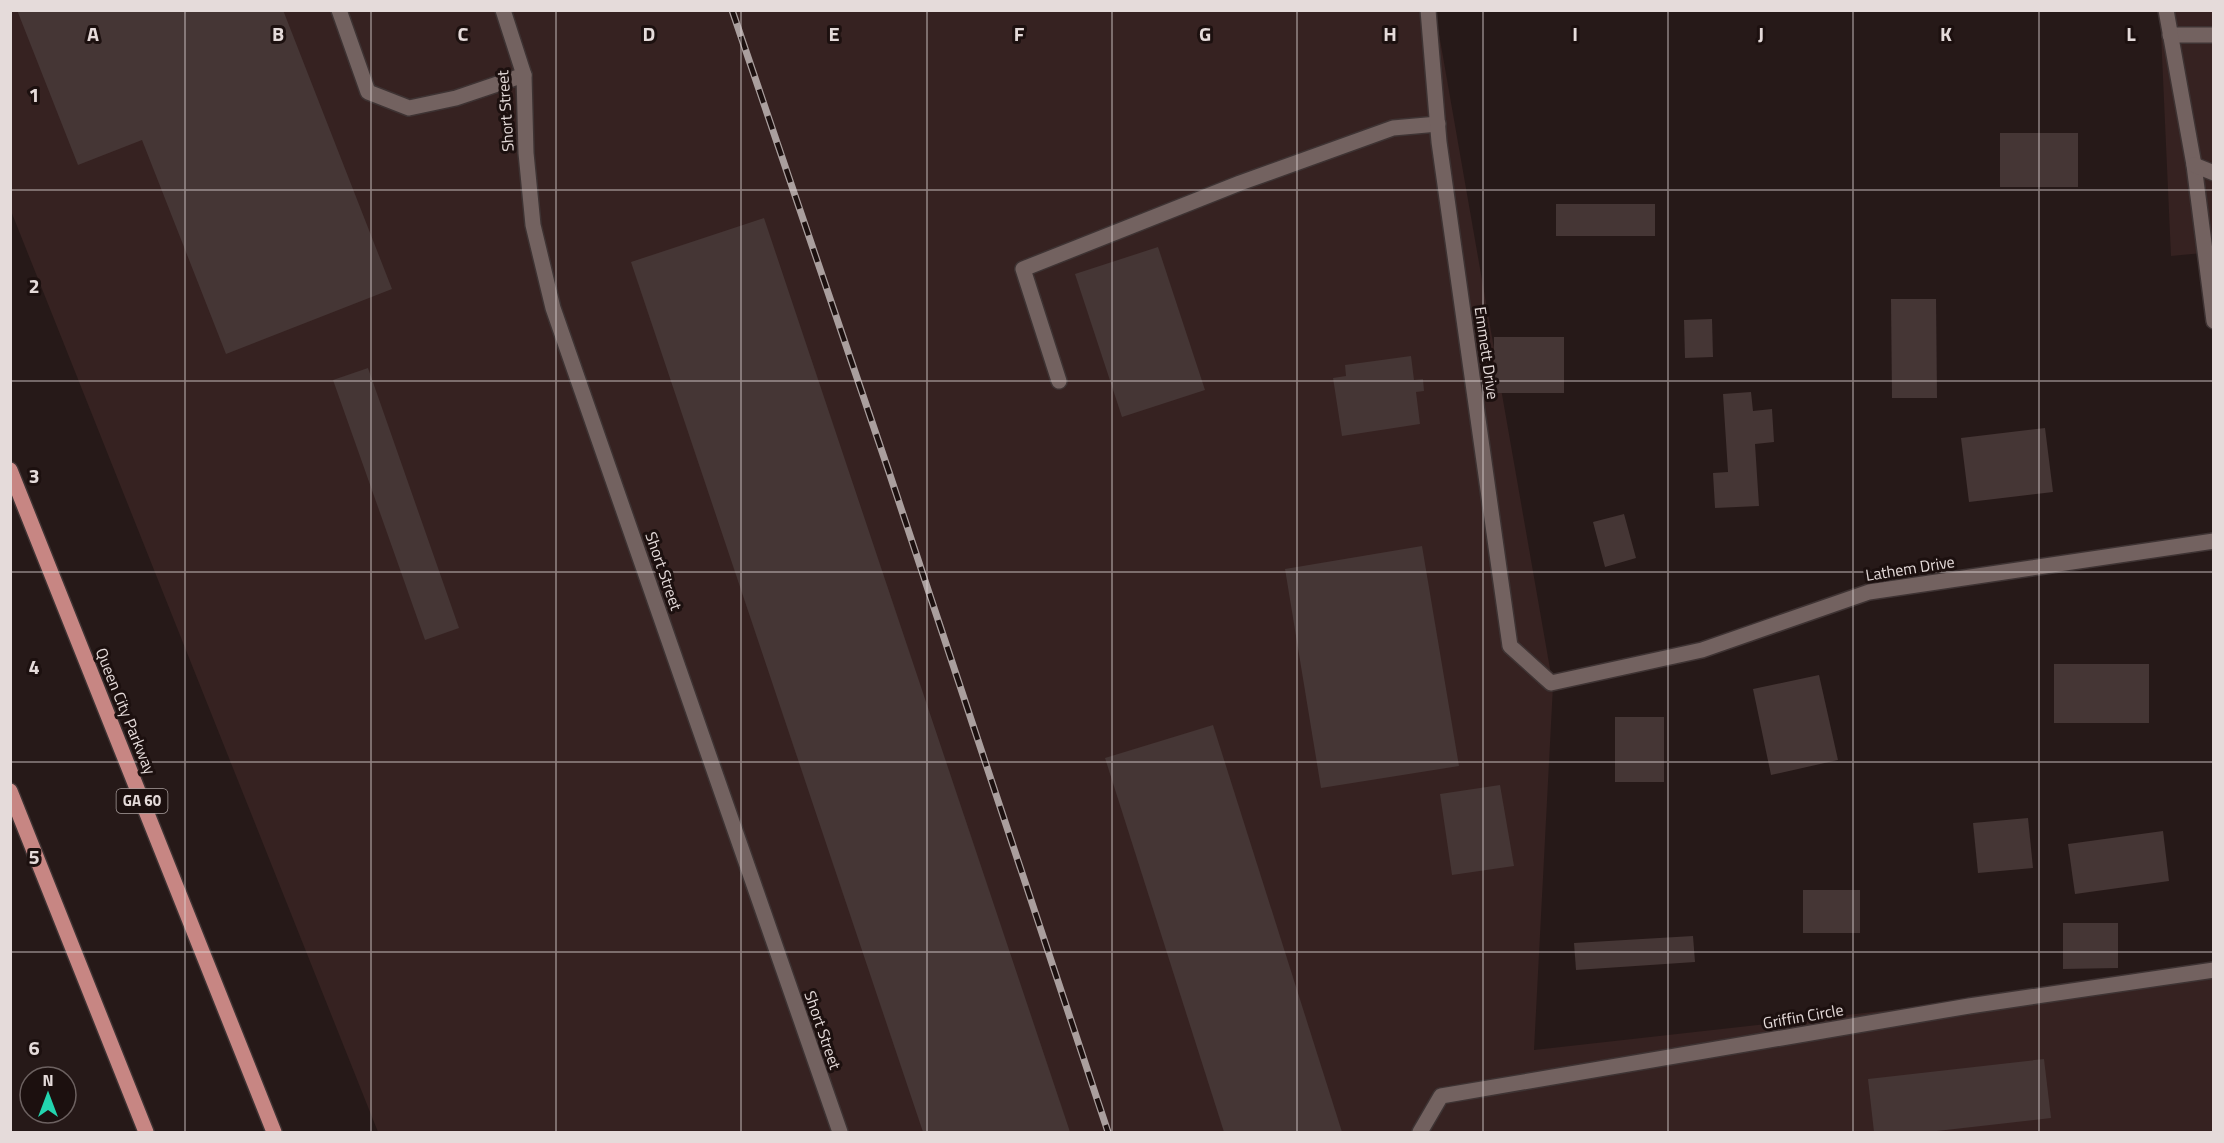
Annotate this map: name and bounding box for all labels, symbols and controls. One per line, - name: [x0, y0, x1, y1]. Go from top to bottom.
- text: A: [87, 18, 99, 49]
- text: B: [272, 18, 284, 49]
- text: C: [458, 18, 469, 49]
- text: D: [643, 18, 655, 49]
- text: E: [828, 18, 840, 49]
- text: F: [1014, 18, 1025, 49]
- text: G: [1199, 18, 1211, 49]
- text: H: [1383, 18, 1397, 49]
- text: I: [1572, 18, 1578, 49]
- text: J: [1758, 18, 1764, 49]
- text: K: [1940, 18, 1952, 49]
- text: L: [2126, 18, 2136, 49]
- street label: Short Street: [490, 69, 520, 153]
- text: 1: [28, 79, 40, 110]
- text: 2: [28, 270, 40, 301]
- street label: Emmett Drive: [1469, 305, 1505, 401]
- text: 3: [28, 460, 40, 491]
- street label: Short Street: [639, 528, 689, 614]
- street label: Lathem Drive: [1864, 549, 1956, 587]
- street label: Queen City Parkway: [90, 644, 162, 778]
- text: 4: [28, 651, 40, 682]
- road number: GA 60: [116, 789, 168, 813]
- text: 5: [28, 841, 40, 872]
- street label: Short Street: [798, 987, 848, 1073]
- street label: Griffin Circle: [1761, 997, 1845, 1035]
- text: 6: [28, 1032, 40, 1063]
- north arrow: [18, 1065, 78, 1125]
- text: N: [42, 1068, 54, 1092]

